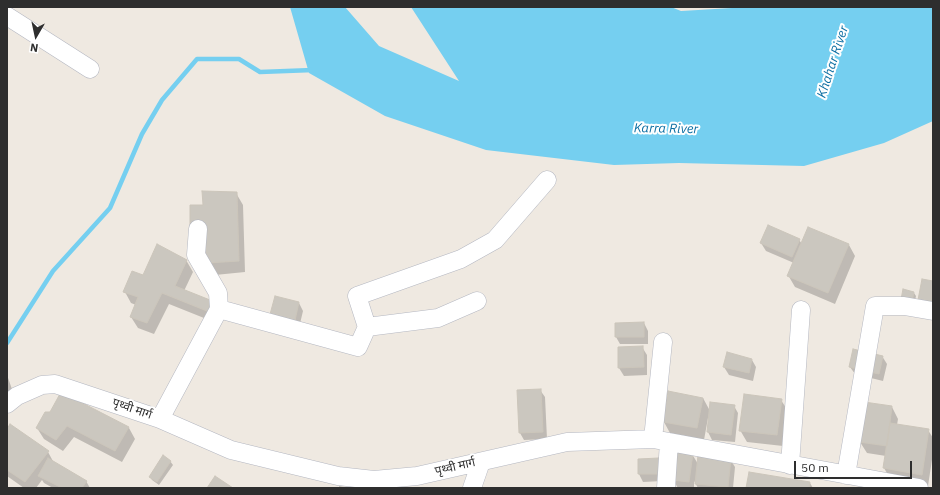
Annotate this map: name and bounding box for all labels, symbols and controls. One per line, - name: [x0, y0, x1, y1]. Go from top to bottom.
- north arrow: [16, 16, 56, 56]
- water label: Khahar River: [814, 24, 852, 100]
- text: N: [29, 40, 39, 55]
- water label: Karra River: [634, 121, 698, 137]
- street label: पृथ्वी मार्ग: [110, 396, 154, 422]
- scale bar: [796, 453, 914, 479]
- street label: पृथ्वी मार्ग: [433, 455, 477, 479]
- text: 50 m: [801, 460, 829, 475]

